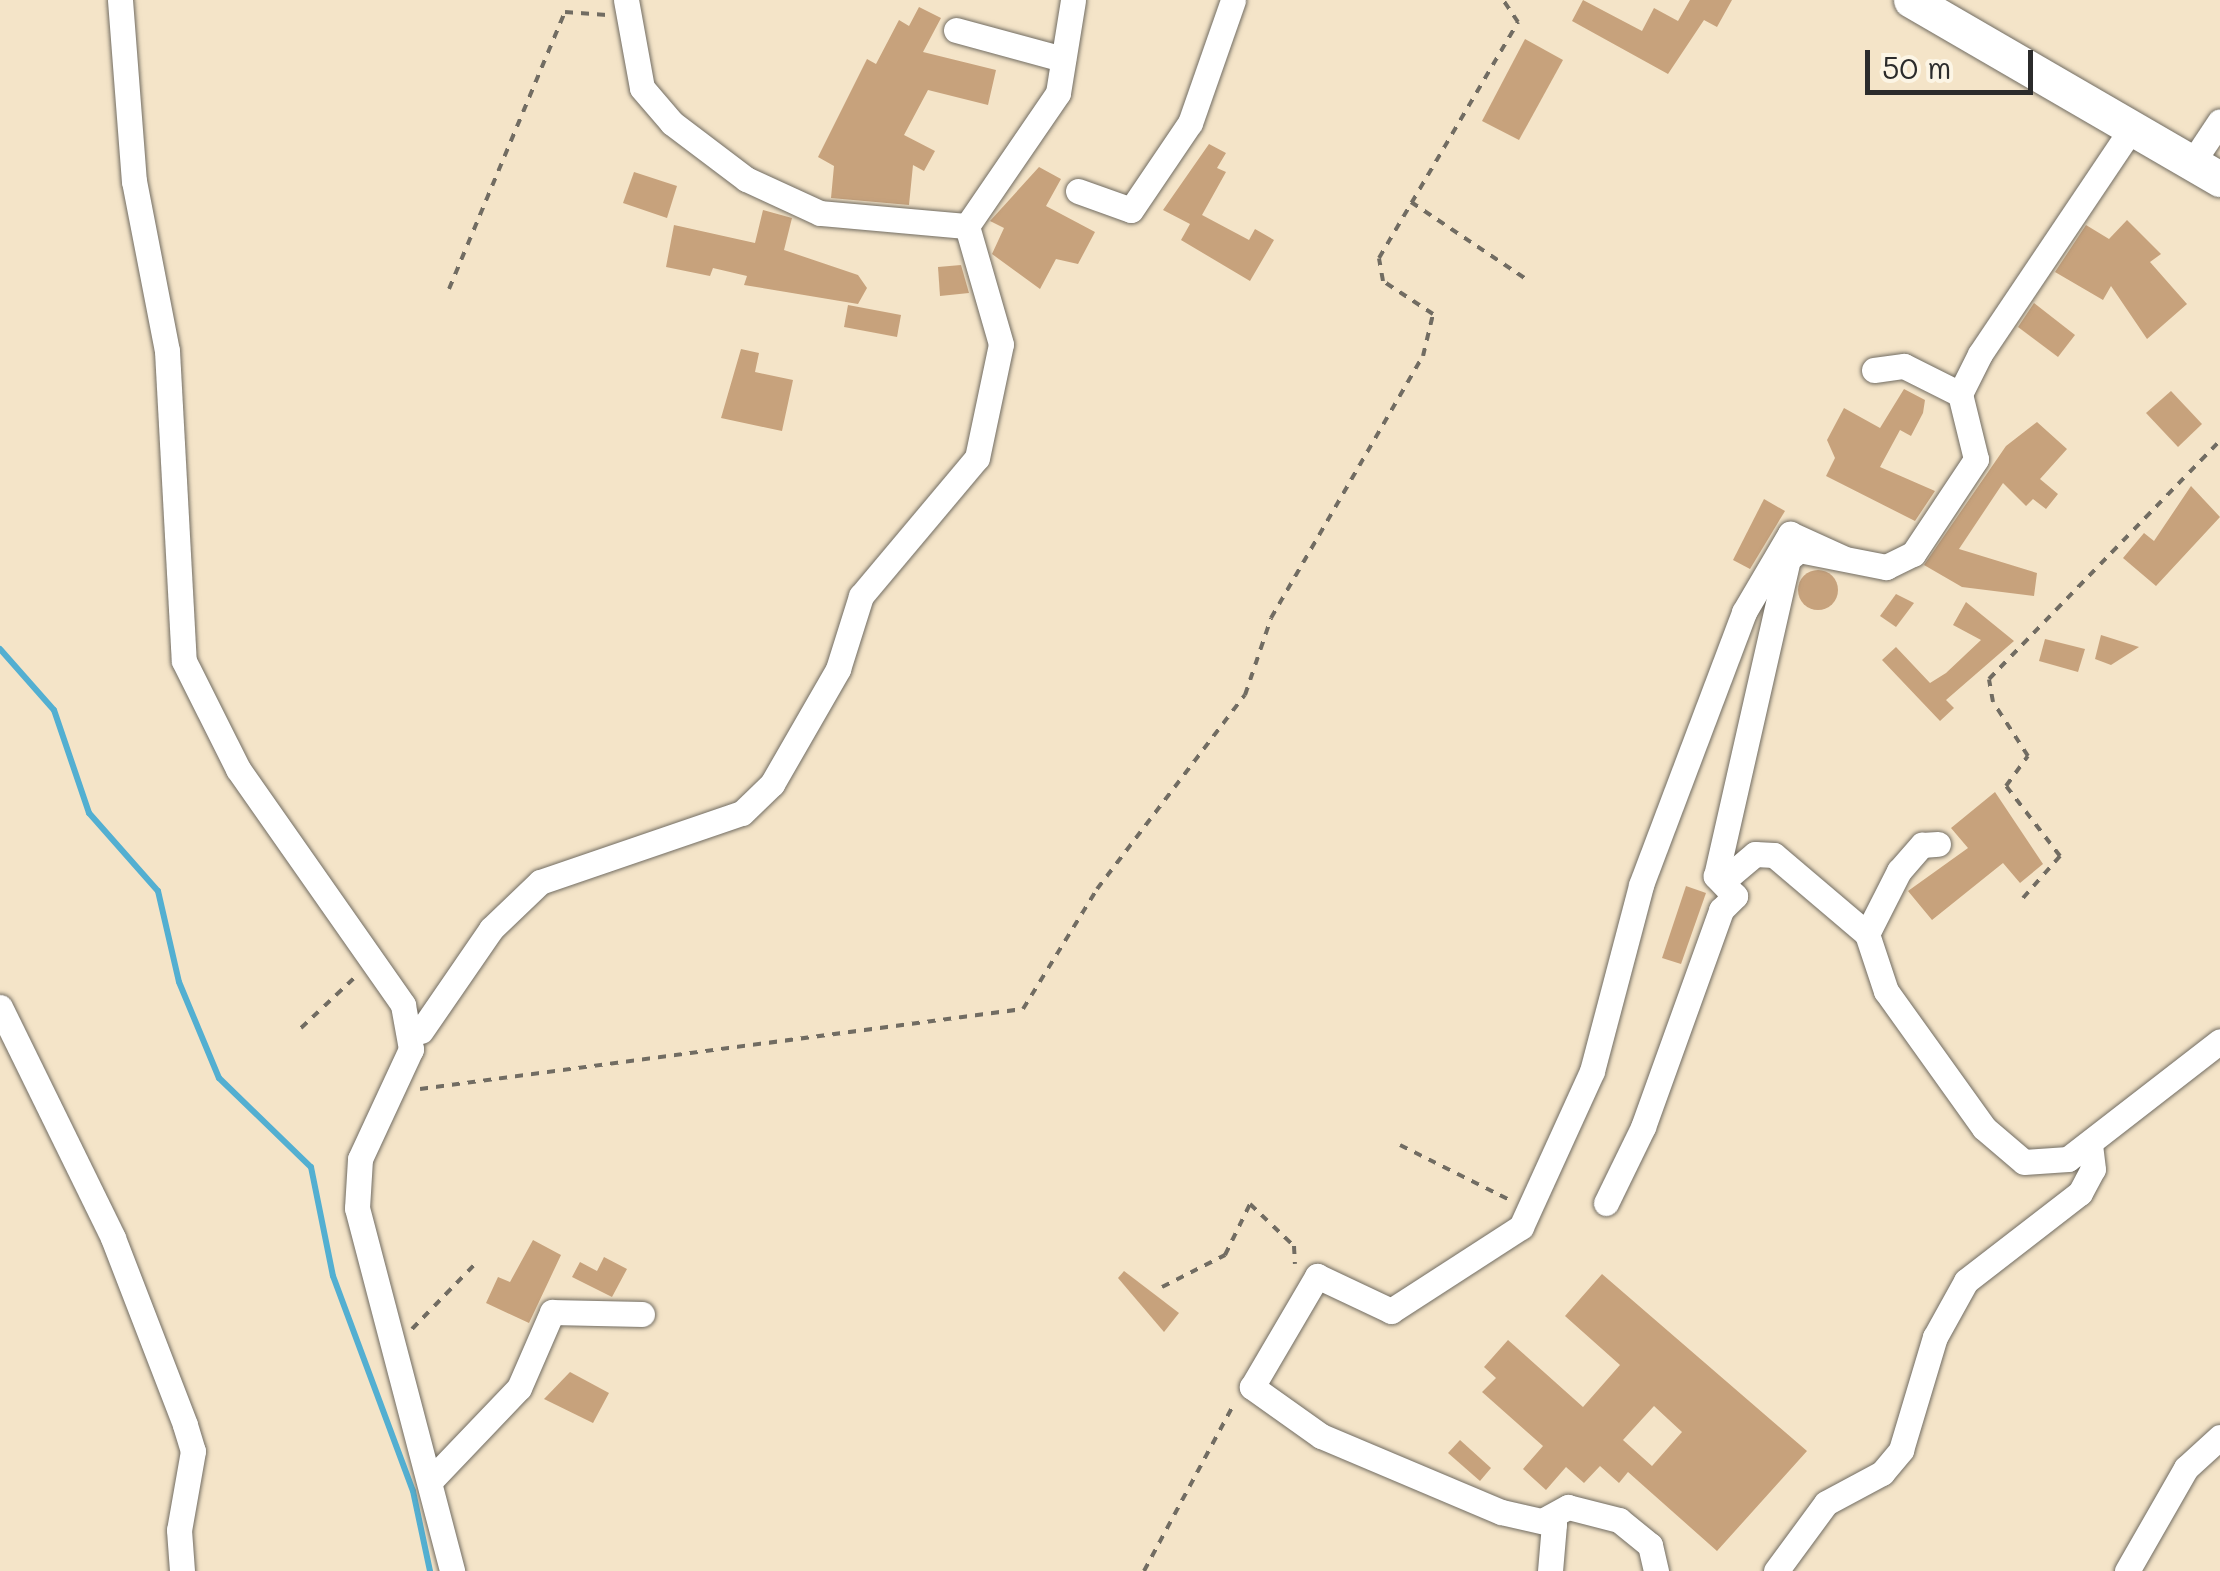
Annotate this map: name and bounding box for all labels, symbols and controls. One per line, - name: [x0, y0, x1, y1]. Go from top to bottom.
- scale bar: [1870, 30, 2038, 92]
- text: 50 m: [1882, 47, 1952, 87]

